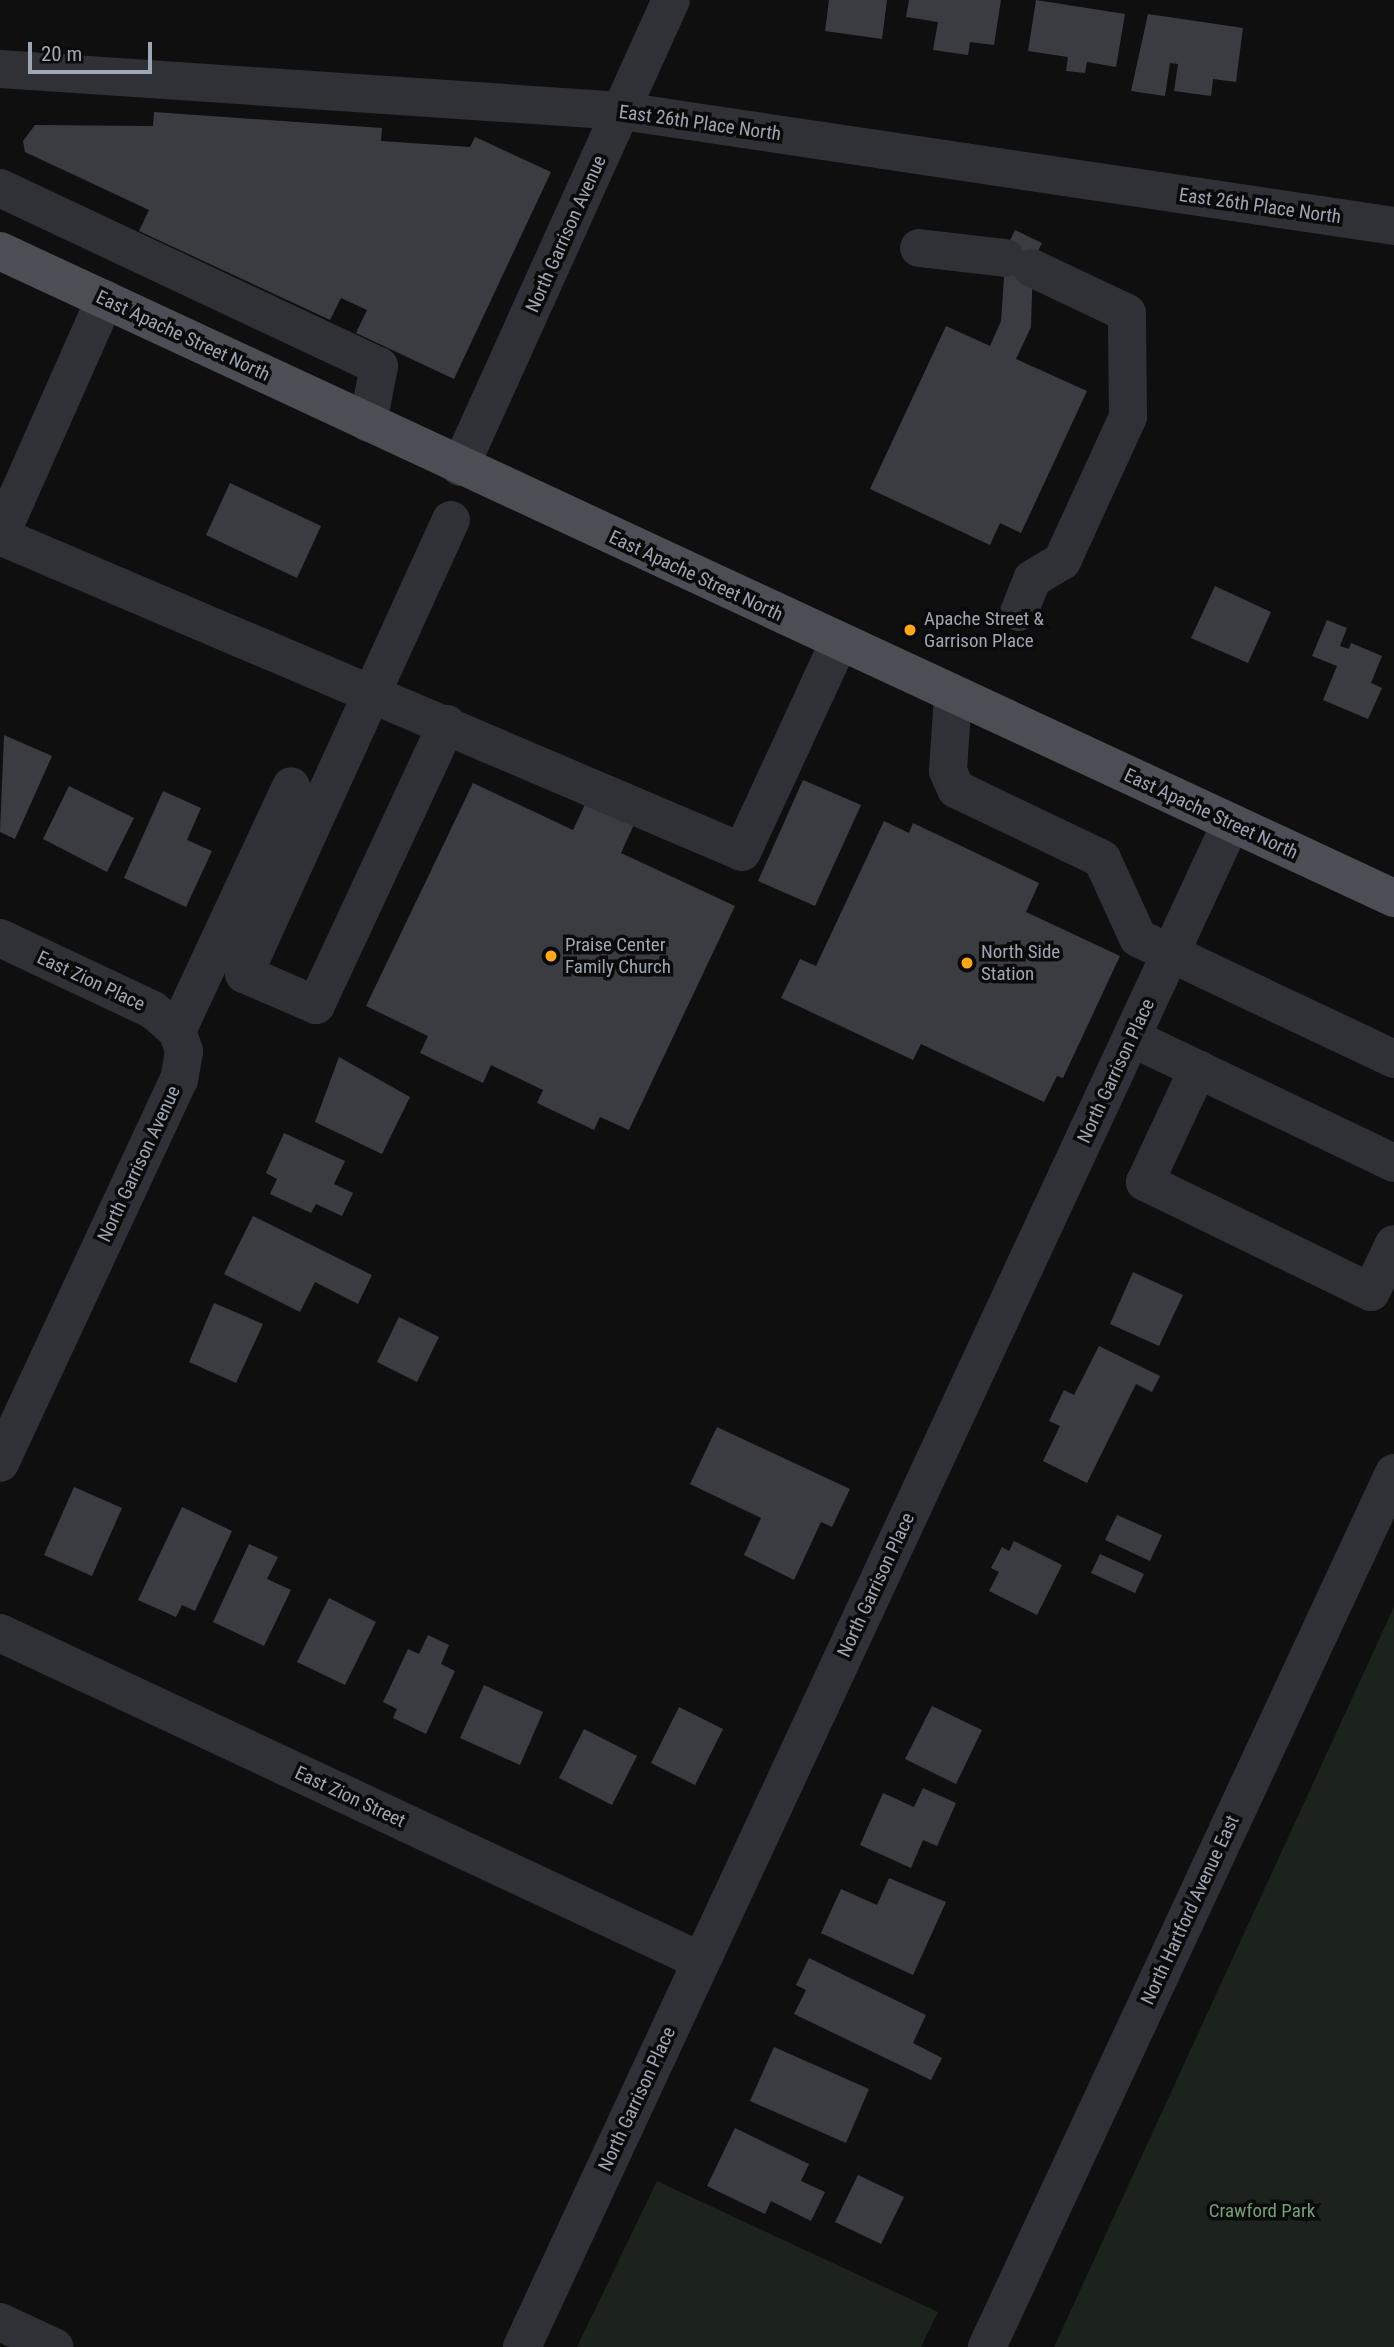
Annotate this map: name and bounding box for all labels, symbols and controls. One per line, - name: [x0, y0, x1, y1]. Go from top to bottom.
- scale bar: [32, 28, 156, 72]
- text: 20 m: [41, 42, 82, 66]
- street label: East 26th Place North: [617, 100, 783, 146]
- street label: North Garrison Avenue: [521, 152, 611, 316]
- street label: East 26th Place North: [1177, 183, 1343, 229]
- street label: East Apache Street North: [92, 286, 274, 386]
- street label: East Apache Street North: [605, 526, 787, 626]
- place label: Apache Street & Garrison Place: [924, 608, 1044, 652]
- marker: Apache Street & Garrison Place: [902, 622, 918, 638]
- street label: East Apache Street North: [1120, 764, 1302, 864]
- place label: Praise Center Family Church: [565, 934, 671, 978]
- place label: North Side Station: [981, 941, 1060, 985]
- street label: East Zion Place: [33, 946, 149, 1016]
- marker: Praise Center Family Church: [543, 948, 559, 964]
- marker: North Side Station: [959, 955, 975, 971]
- street label: North Garrison Place: [1073, 995, 1159, 1147]
- street label: North Garrison Avenue: [93, 1082, 185, 1246]
- street label: North Garrison Place: [833, 1509, 919, 1661]
- street label: East Zion Street: [291, 1761, 409, 1833]
- street label: North Hartford Avenue East: [1136, 1812, 1244, 2008]
- street label: North Garrison Place: [594, 2023, 680, 2175]
- park label: Crawford Park: [1209, 2200, 1315, 2222]

